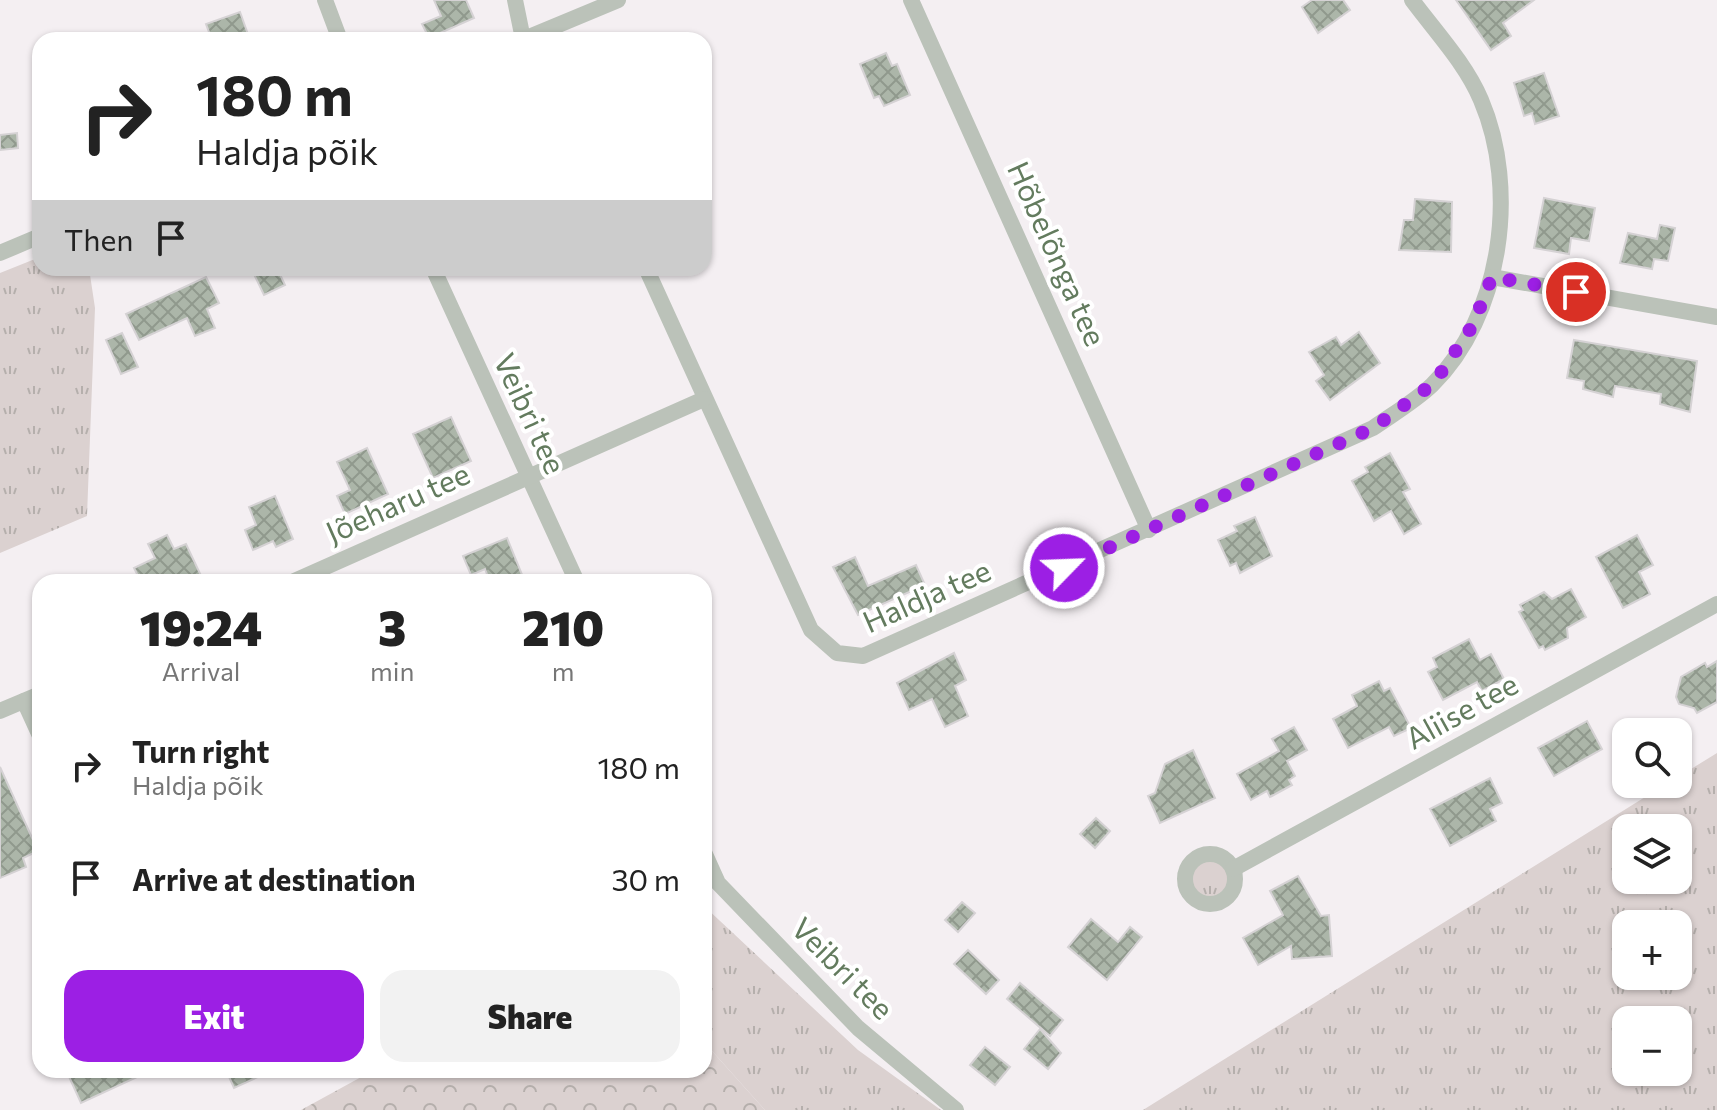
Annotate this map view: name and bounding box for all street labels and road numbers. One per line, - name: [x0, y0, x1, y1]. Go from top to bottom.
- street label: Hõbelõnga tee: [1001, 155, 1115, 351]
- street label: Veibri tee: [487, 347, 575, 479]
- street label: Jõeharu tee: [319, 454, 475, 550]
- street label: Haldja tee: [856, 550, 996, 639]
- street label: Aliise tee: [1398, 664, 1523, 756]
- street label: Veibri tee: [785, 909, 902, 1026]

